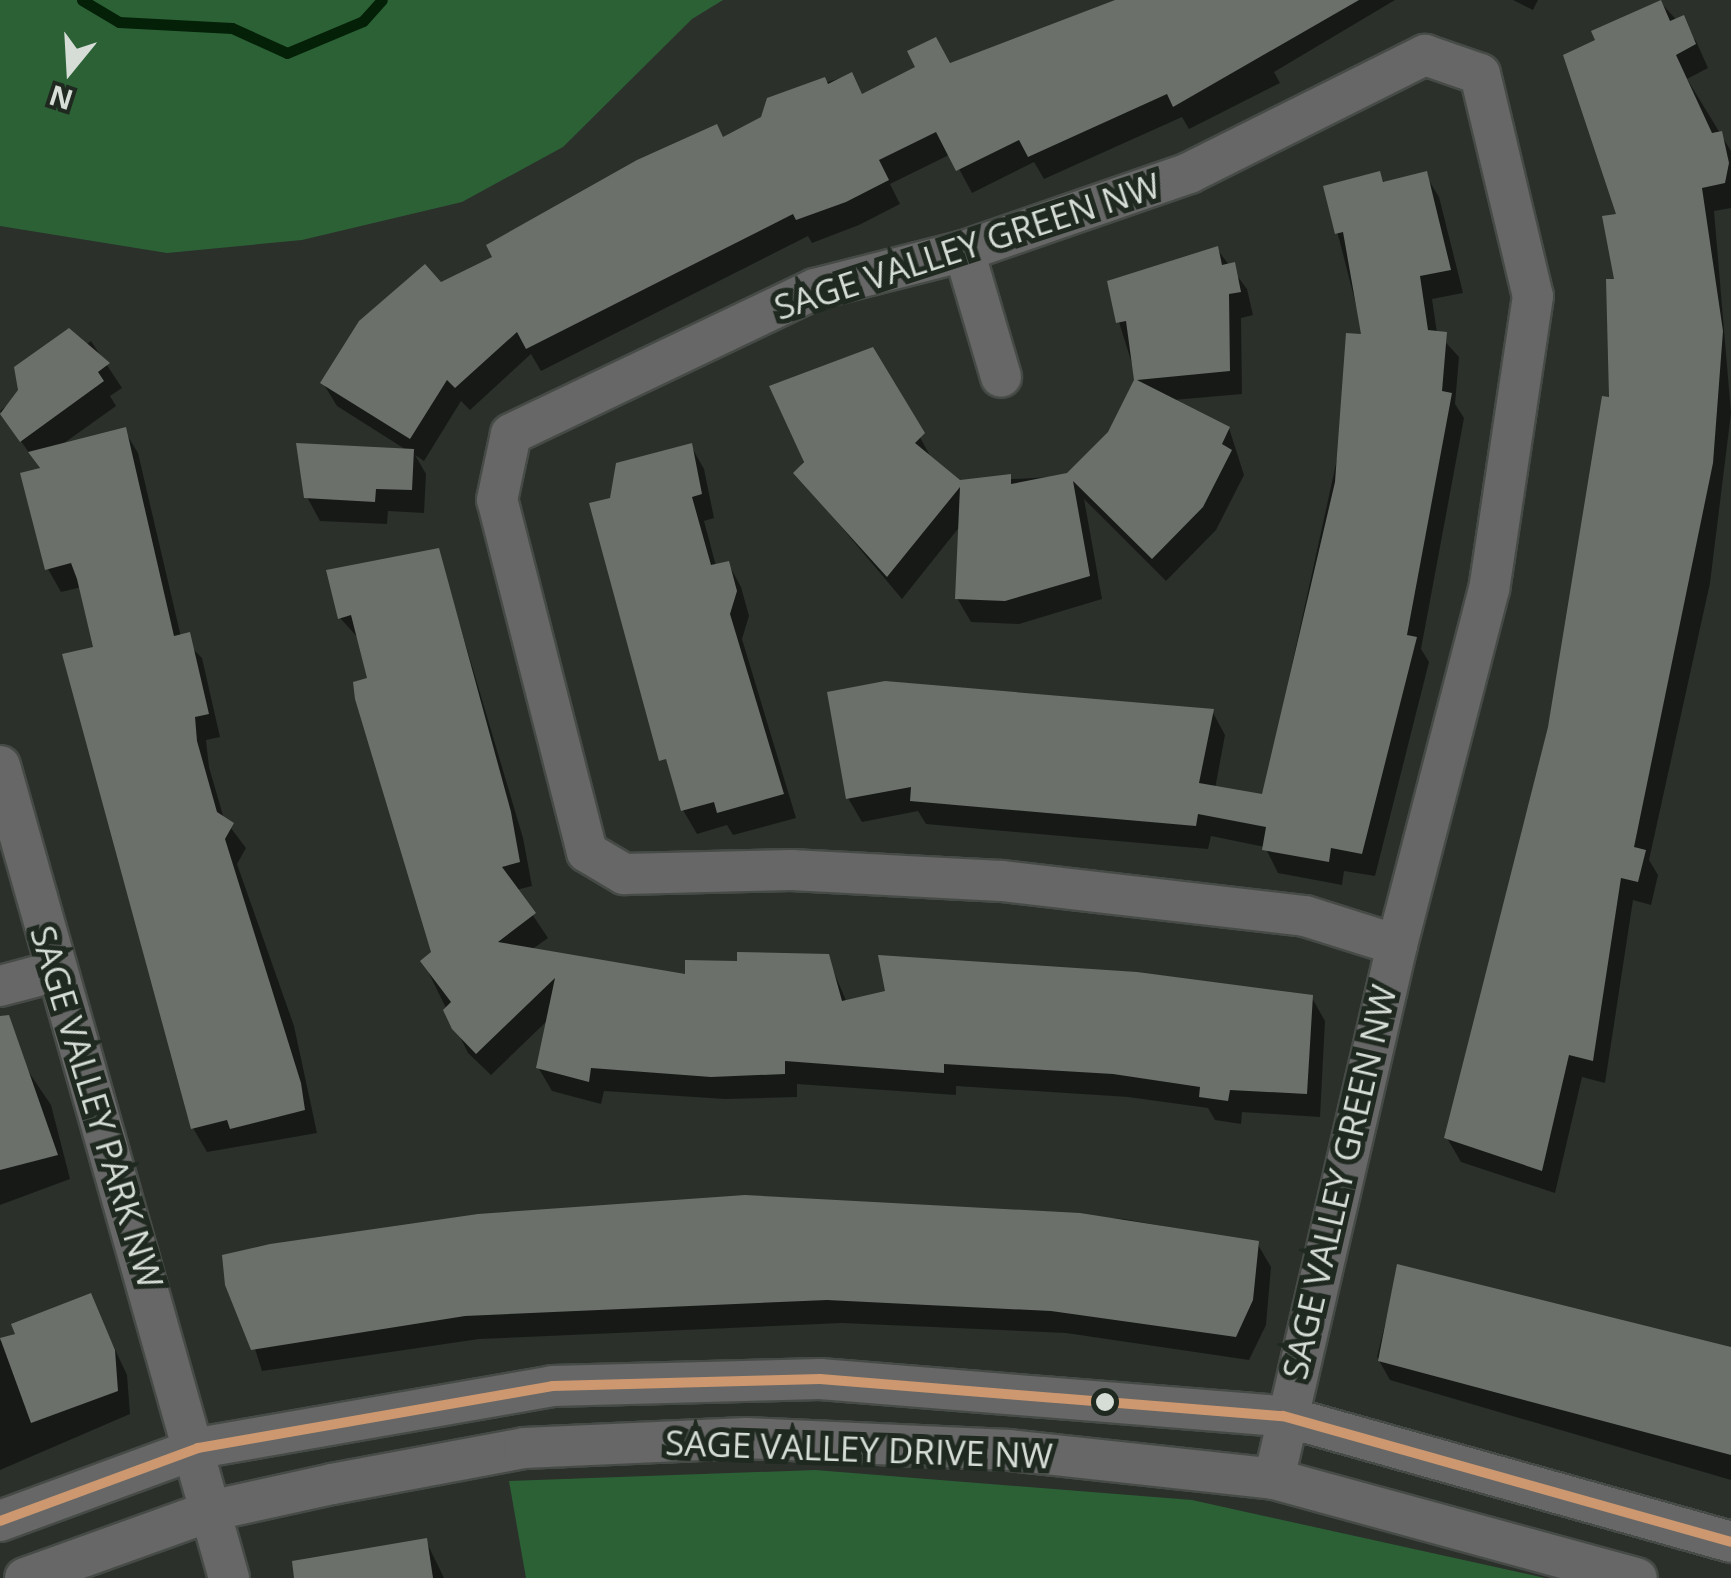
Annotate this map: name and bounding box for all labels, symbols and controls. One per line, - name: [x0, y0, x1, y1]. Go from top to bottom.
- north arrow: [20, 20, 120, 120]
- text: N: [44, 77, 77, 120]
- street label: SAGE VALLEY GREEN NW: [769, 164, 1165, 328]
- street label: SAGE VALLEY PARK NW: [22, 921, 172, 1293]
- street label: SAGE VALLEY GREEN NW: [1273, 981, 1405, 1383]
- unlabelled marker: [1095, 1392, 1115, 1412]
- street label: SAGE VALLEY DRIVE NW: [664, 1421, 1054, 1477]

